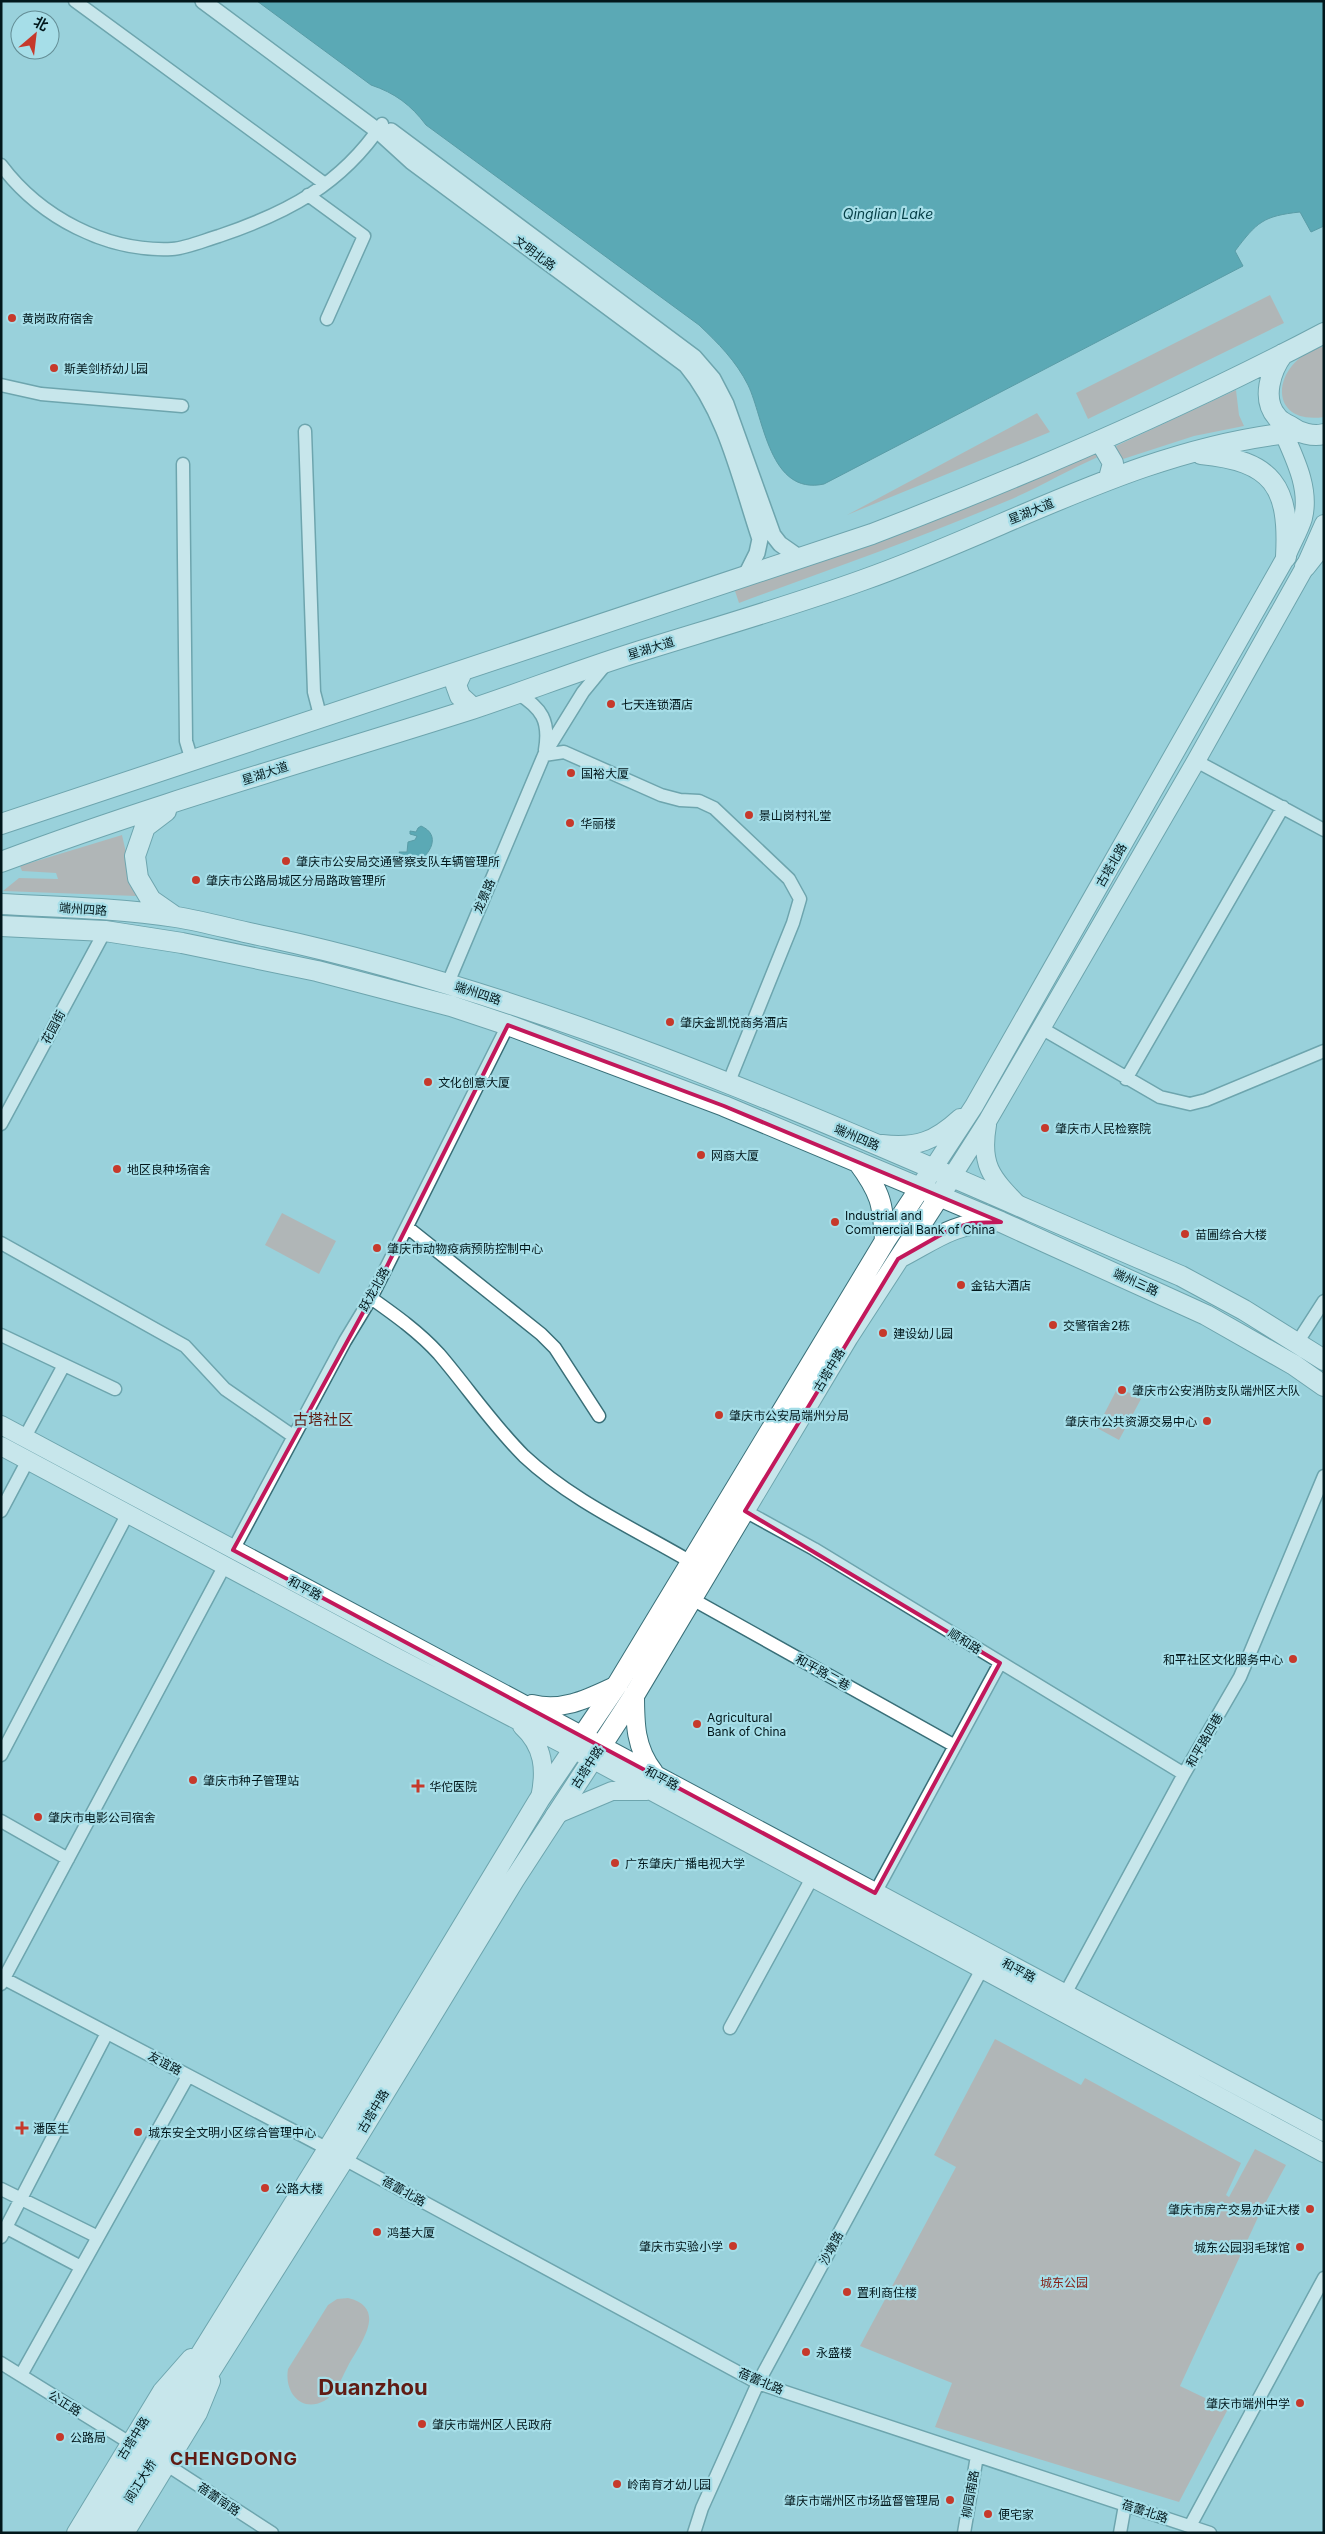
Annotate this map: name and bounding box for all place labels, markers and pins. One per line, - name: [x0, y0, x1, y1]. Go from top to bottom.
- place label: 黄岗政府宿舍: [22, 311, 94, 326]
- marker: 黄岗政府宿舍: [6, 312, 18, 324]
- place label: 斯美剑桥幼儿园: [64, 361, 148, 376]
- marker: 斯美剑桥幼儿园: [48, 362, 60, 374]
- place label: 七天连锁酒店: [621, 697, 693, 712]
- marker: 七天连锁酒店: [605, 698, 617, 710]
- place label: 国裕大厦: [581, 766, 629, 781]
- marker: 国裕大厦: [565, 767, 577, 779]
- place label: 景山岗村礼堂: [759, 808, 831, 823]
- marker: 景山岗村礼堂: [743, 809, 755, 821]
- place label: 华丽楼: [580, 816, 616, 831]
- marker: 华丽楼: [564, 817, 576, 829]
- place label: 肇庆市公安局交通警察支队车辆管理所: [296, 854, 500, 869]
- marker: 肇庆市公安局交通警察支队车辆管理所: [280, 855, 292, 867]
- place label: 肇庆市公路局城区分局路政管理所: [206, 873, 386, 888]
- marker: 肇庆市公路局城区分局路政管理所: [190, 874, 202, 886]
- place label: 肇庆金凯悦商务酒店: [680, 1015, 788, 1030]
- marker: 肇庆金凯悦商务酒店: [664, 1016, 676, 1028]
- place label: 文化创意大厦: [438, 1075, 510, 1090]
- marker: 文化创意大厦: [422, 1076, 434, 1088]
- place label: 肇庆市人民检察院: [1055, 1121, 1151, 1136]
- marker: 肇庆市人民检察院: [1039, 1122, 1051, 1134]
- place label: 网商大厦: [711, 1148, 759, 1163]
- marker: 网商大厦: [695, 1149, 707, 1161]
- place label: 地区良种场宿舍: [127, 1162, 211, 1177]
- marker: 地区良种场宿舍: [111, 1163, 123, 1175]
- place label: Industrial and Commercial Bank of China: [845, 1208, 995, 1237]
- marker: Industrial and Commercial Bank of China: [829, 1216, 841, 1228]
- place label: 苗圃综合大楼: [1195, 1227, 1267, 1242]
- marker: 苗圃综合大楼: [1179, 1228, 1191, 1240]
- place label: 肇庆市动物疫病预防控制中心: [387, 1241, 543, 1256]
- marker: 肇庆市动物疫病预防控制中心: [371, 1242, 383, 1254]
- place label: 金钻大酒店: [971, 1278, 1031, 1293]
- marker: 金钻大酒店: [955, 1279, 967, 1291]
- place label: 交警宿舍2栋: [1063, 1318, 1130, 1333]
- marker: 交警宿舍2栋: [1047, 1319, 1059, 1331]
- place label: 建设幼儿园: [893, 1326, 953, 1341]
- marker: 建设幼儿园: [877, 1327, 889, 1339]
- place label: 肇庆市公安消防支队端州区大队: [1132, 1383, 1300, 1398]
- marker: 肇庆市公安消防支队端州区大队: [1116, 1384, 1128, 1396]
- place label: 肇庆市公安局端州分局: [729, 1408, 849, 1423]
- marker: 肇庆市公安局端州分局: [713, 1409, 725, 1421]
- place label: 肇庆市公共资源交易中心: [1065, 1414, 1197, 1429]
- marker: 肇庆市公共资源交易中心: [1201, 1415, 1213, 1427]
- place label: 和平社区文化服务中心: [1163, 1652, 1283, 1667]
- marker: 和平社区文化服务中心: [1287, 1653, 1299, 1665]
- place label: Agricultural Bank of China: [707, 1710, 786, 1739]
- marker: Agricultural Bank of China: [691, 1718, 703, 1730]
- place label: 肇庆市种子管理站: [203, 1773, 299, 1788]
- marker: 肇庆市种子管理站: [187, 1774, 199, 1786]
- marker: 华佗医院: [411, 1779, 425, 1793]
- place label: 华佗医院: [429, 1779, 477, 1794]
- place label: 肇庆市电影公司宿舍: [48, 1810, 156, 1825]
- marker: 肇庆市电影公司宿舍: [32, 1811, 44, 1823]
- place label: 广东肇庆广播电视大学: [625, 1856, 745, 1871]
- marker: 广东肇庆广播电视大学: [609, 1857, 621, 1869]
- marker: 潘医生: [15, 2121, 29, 2135]
- place label: 潘医生: [33, 2121, 69, 2136]
- place label: 城东安全文明小区综合管理中心: [148, 2125, 316, 2140]
- marker: 城东安全文明小区综合管理中心: [132, 2126, 144, 2138]
- place label: 公路大楼: [275, 2181, 323, 2196]
- marker: 公路大楼: [259, 2182, 271, 2194]
- place label: 肇庆市房产交易办证大楼: [1168, 2202, 1300, 2217]
- marker: 肇庆市房产交易办证大楼: [1304, 2203, 1316, 2215]
- place label: 鸿基大厦: [387, 2225, 435, 2240]
- marker: 鸿基大厦: [371, 2226, 383, 2238]
- place label: 肇庆市实验小学: [639, 2239, 723, 2254]
- marker: 肇庆市实验小学: [727, 2240, 739, 2252]
- place label: 城东公园羽毛球馆: [1194, 2240, 1290, 2255]
- marker: 城东公园羽毛球馆: [1294, 2241, 1306, 2253]
- place label: 置利商住楼: [857, 2285, 917, 2300]
- marker: 置利商住楼: [841, 2286, 853, 2298]
- place label: 永盛楼: [816, 2345, 852, 2360]
- marker: 永盛楼: [800, 2346, 812, 2358]
- place label: 肇庆市端州中学: [1206, 2396, 1290, 2411]
- marker: 肇庆市端州中学: [1294, 2397, 1306, 2409]
- place label: 肇庆市端州区人民政府: [432, 2417, 552, 2432]
- marker: 肇庆市端州区人民政府: [416, 2418, 428, 2430]
- place label: 公路局: [70, 2430, 106, 2445]
- marker: 公路局: [54, 2431, 66, 2443]
- place label: 岭南育才幼儿园: [627, 2477, 711, 2492]
- marker: 岭南育才幼儿园: [611, 2478, 623, 2490]
- place label: 肇庆市端州区市场监督管理局: [784, 2493, 940, 2508]
- marker: 肇庆市端州区市场监督管理局: [944, 2494, 956, 2506]
- place label: 便宅家: [998, 2507, 1034, 2522]
- marker: 便宅家: [982, 2508, 994, 2520]

